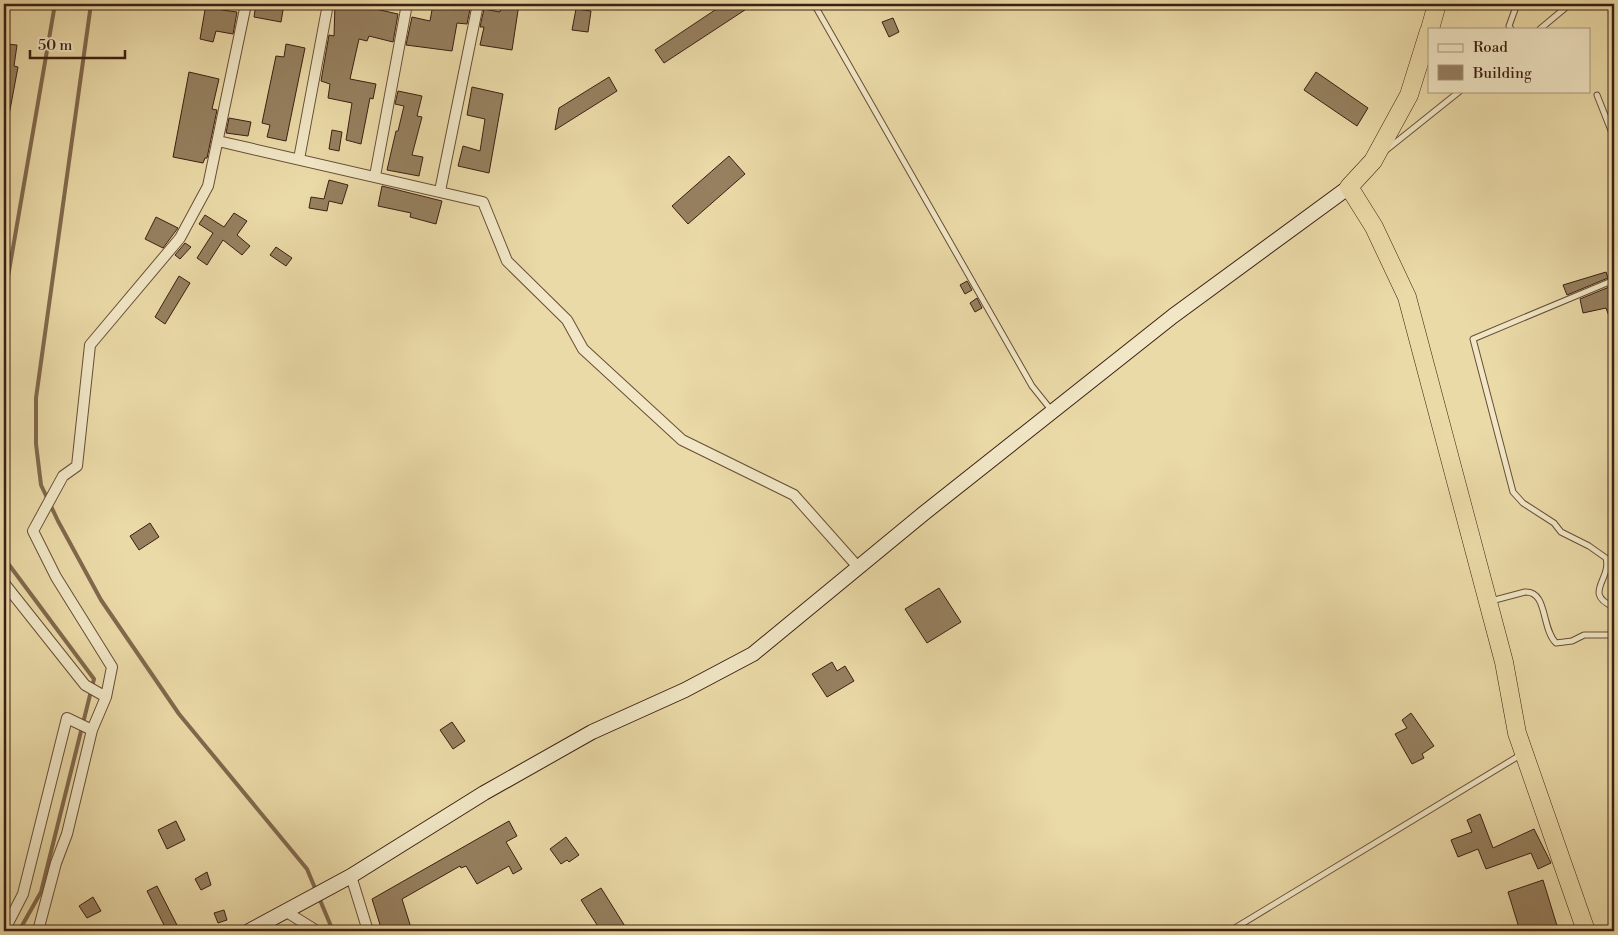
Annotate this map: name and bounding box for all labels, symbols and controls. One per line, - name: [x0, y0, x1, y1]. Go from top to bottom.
- scale bar: [30, 28, 125, 60]
- legend: [1428, 28, 1590, 92]
- text: 50 m: [38, 36, 72, 55]
- text: Road: [1473, 38, 1508, 57]
- text: Building: [1472, 64, 1532, 83]

